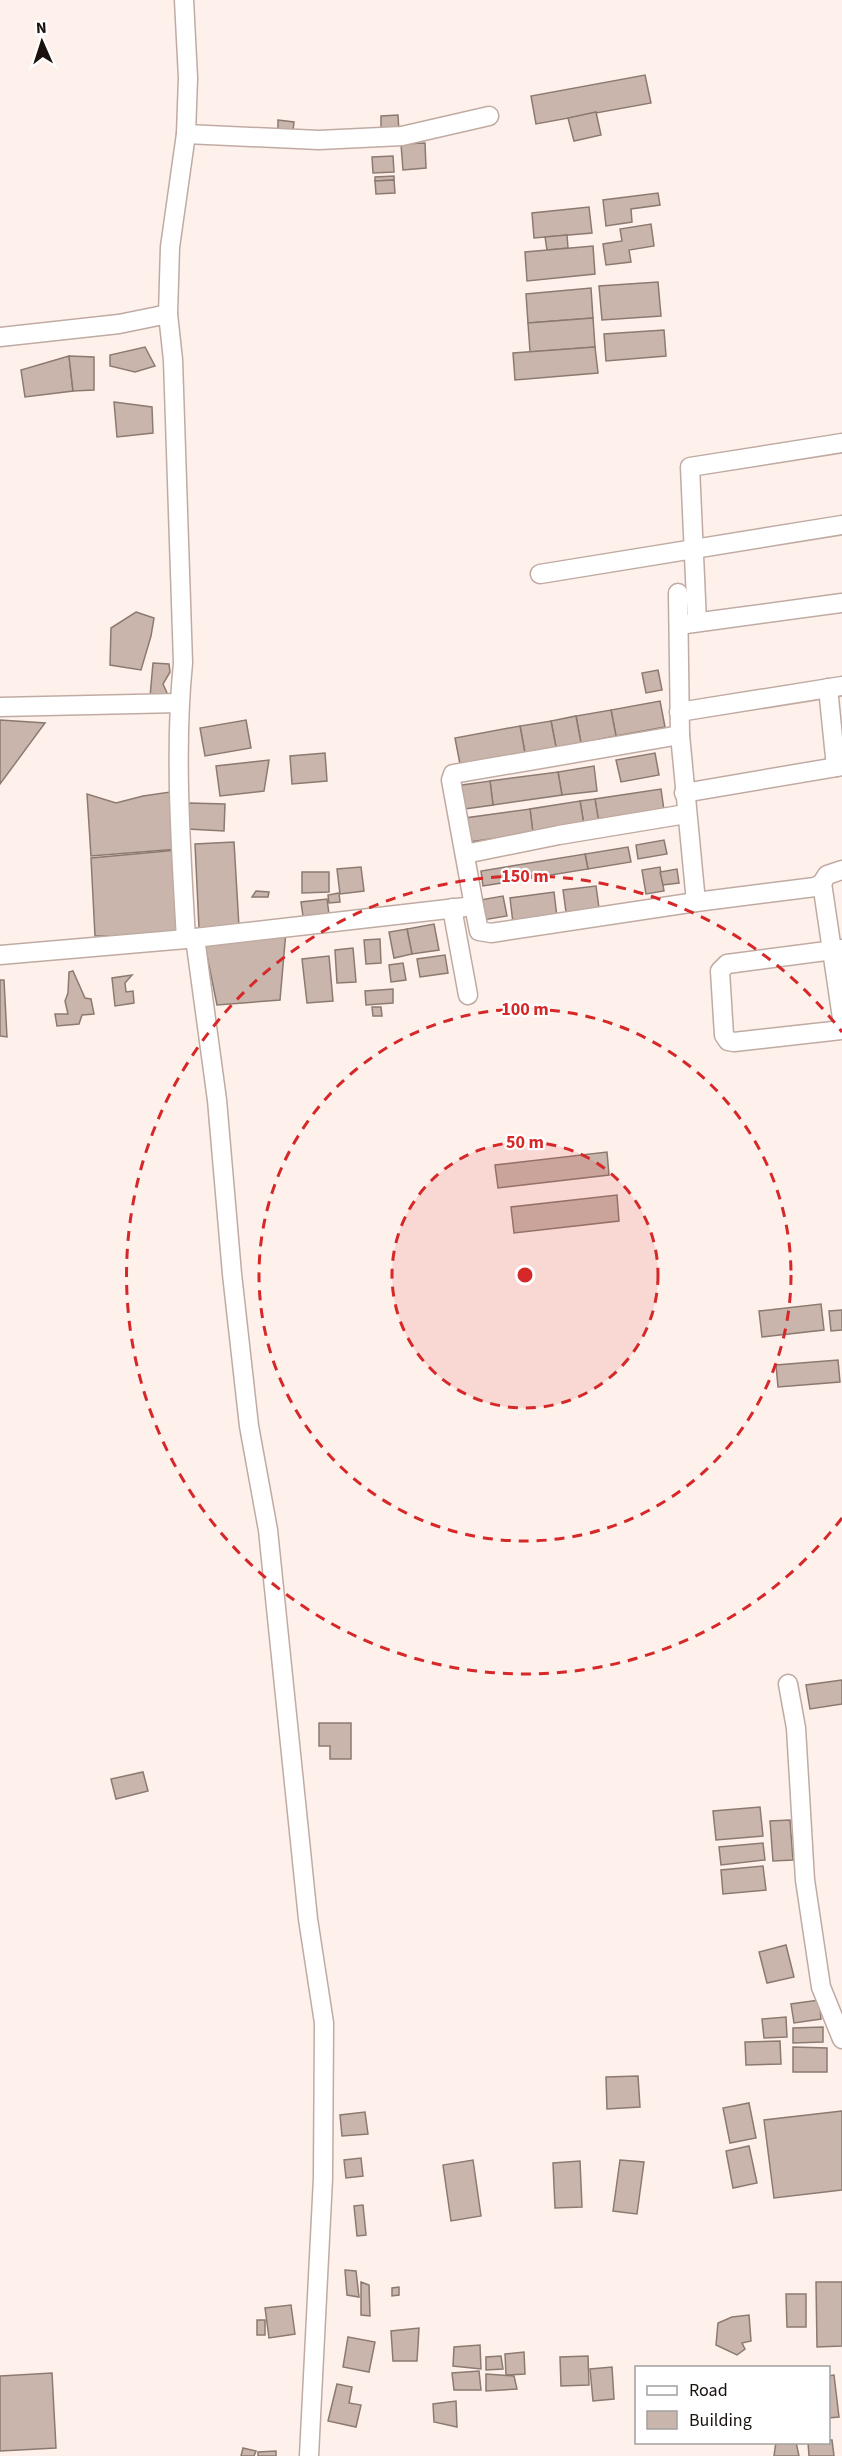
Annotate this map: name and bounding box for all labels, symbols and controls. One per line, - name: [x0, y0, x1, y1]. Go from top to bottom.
- north arrow: [12, 12, 72, 72]
- text: N: [35, 17, 47, 39]
- text: 150 m: [501, 864, 549, 889]
- text: 100 m: [501, 997, 549, 1022]
- text: 50 m: [506, 1130, 544, 1155]
- centre of rings: [515, 1265, 535, 1285]
- legend: [635, 2366, 830, 2444]
- text: Road: [689, 2378, 728, 2403]
- text: Building: [689, 2408, 752, 2433]

